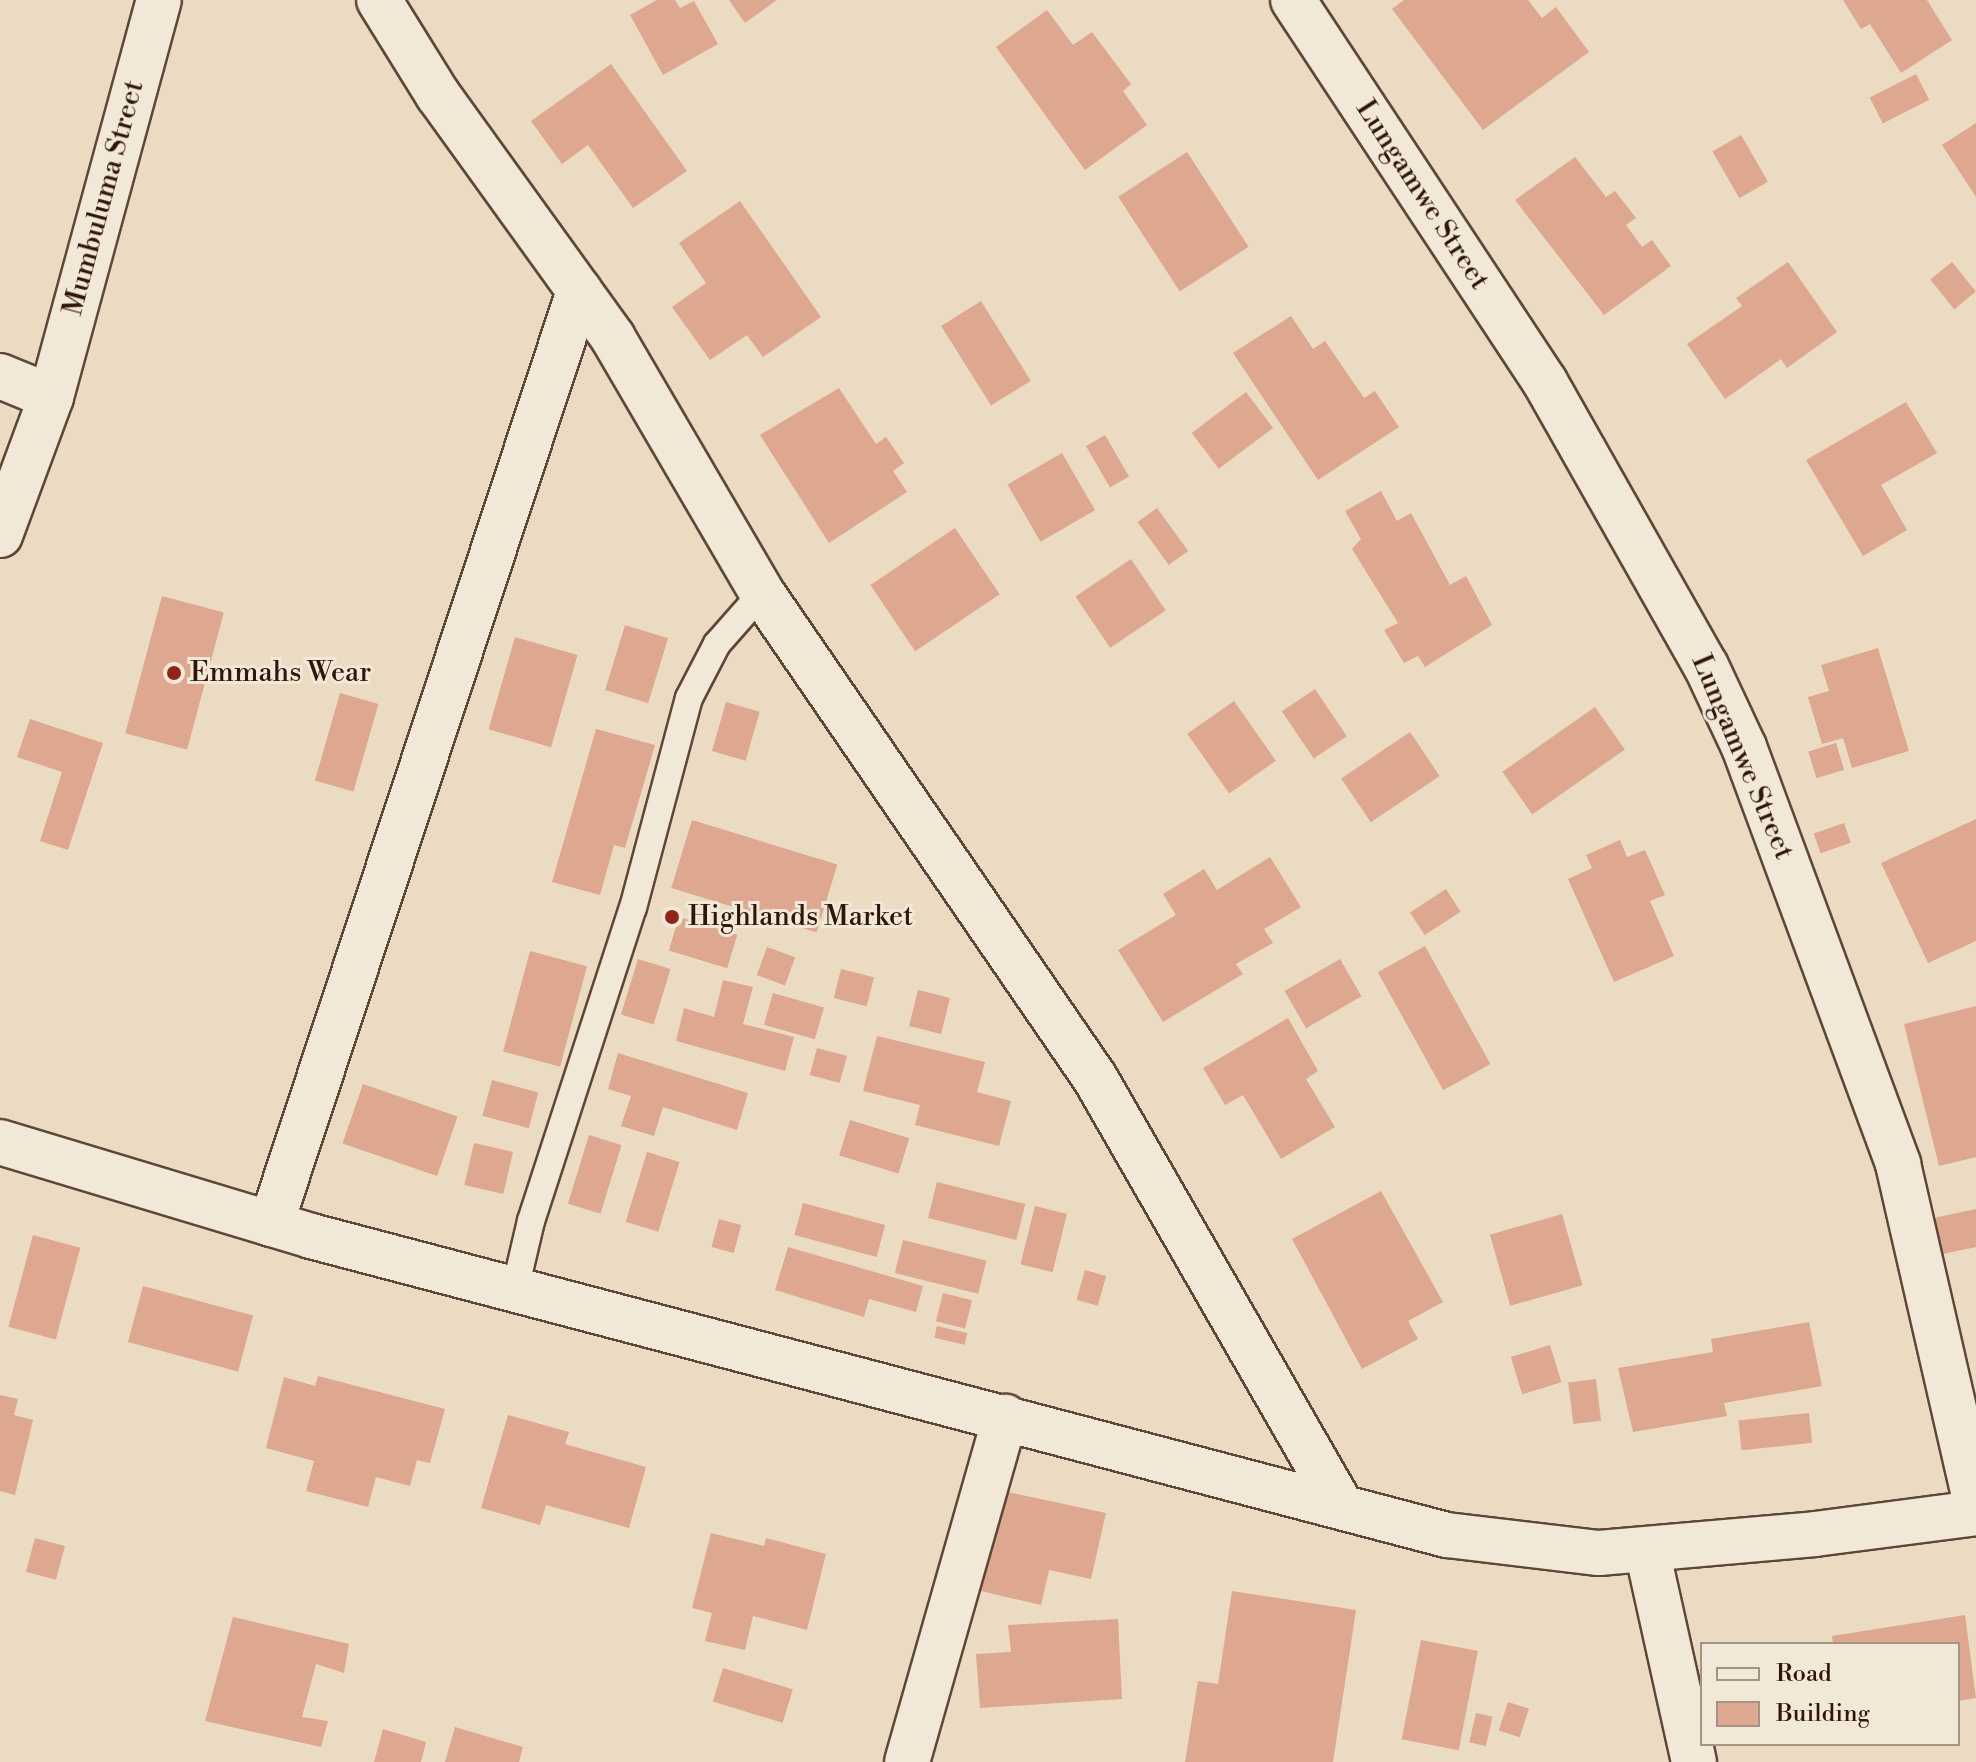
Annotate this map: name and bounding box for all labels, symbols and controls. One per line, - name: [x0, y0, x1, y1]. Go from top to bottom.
- street label: Mumbuluma Street: [56, 77, 152, 319]
- street label: Lungamwe Street: [1348, 94, 1496, 296]
- street label: Lungamwe Street: [1684, 649, 1800, 865]
- place label: Emmahs Wear: [190, 656, 371, 690]
- marker: Emmahs Wear: [165, 664, 183, 682]
- place label: Highlands Market: [688, 900, 913, 934]
- marker: Highlands Market: [663, 908, 681, 926]
- legend: [1700, 1642, 1960, 1746]
- text: Road: [1776, 1659, 1832, 1689]
- text: Building: [1776, 1699, 1870, 1729]

